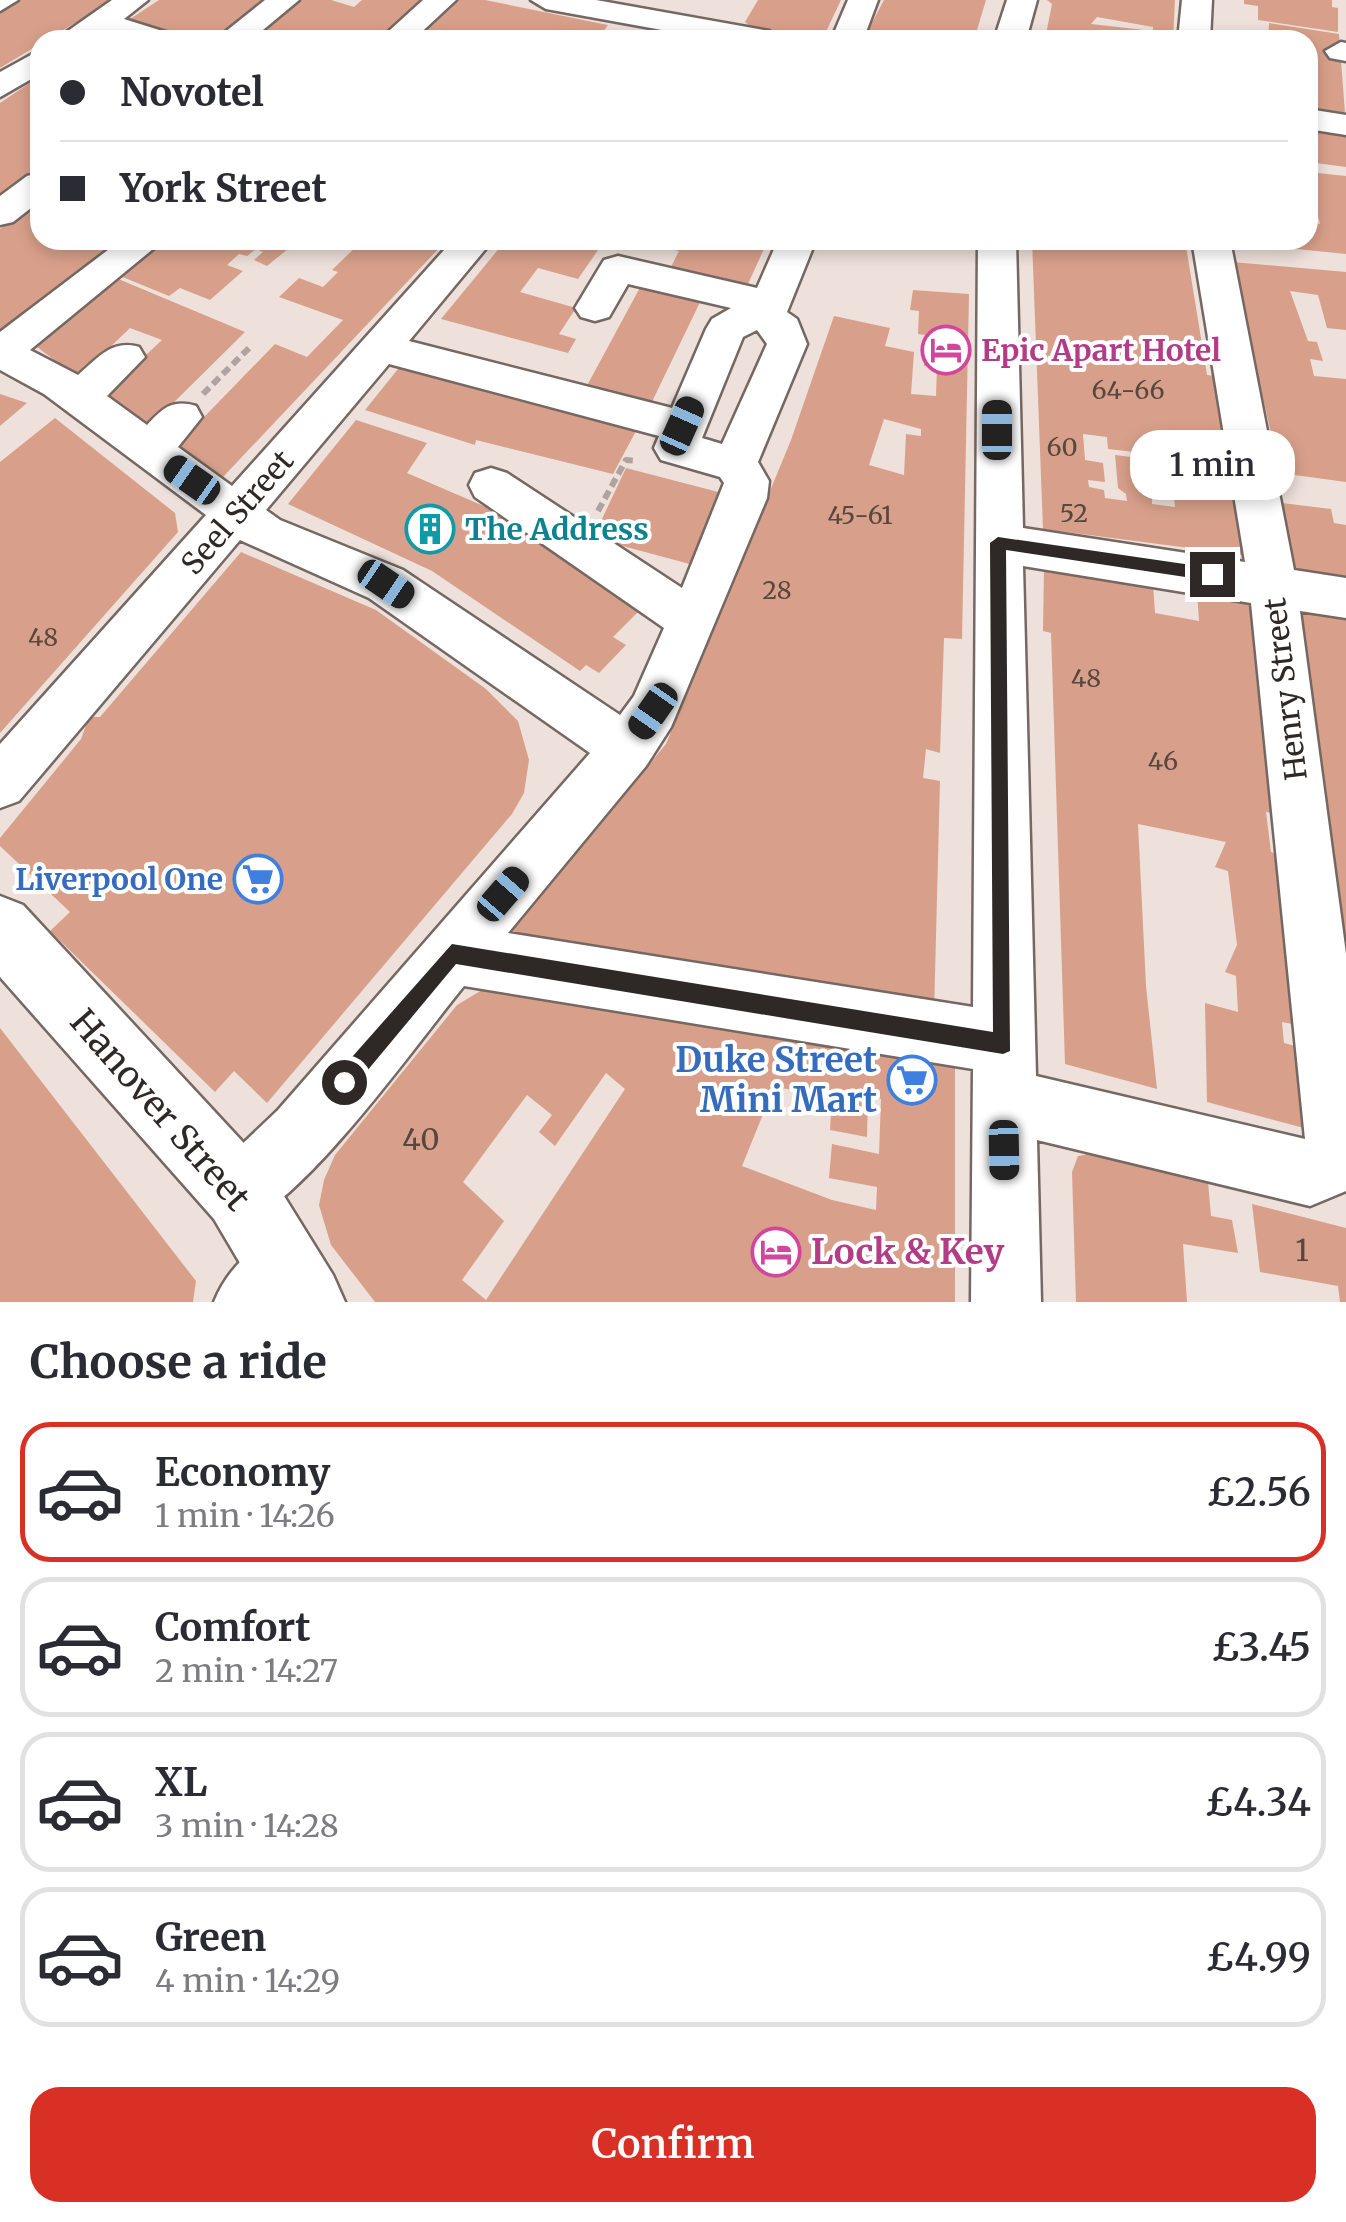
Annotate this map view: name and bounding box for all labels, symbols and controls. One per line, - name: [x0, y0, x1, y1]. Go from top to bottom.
- text: Novotel: [120, 69, 264, 116]
- text: York Street: [120, 165, 327, 212]
- hotel icon: Epic Apart Hotel: [920, 324, 972, 376]
- place label: Epic Apart Hotel: [981, 331, 1221, 369]
- house number: 64-66: [1091, 374, 1165, 406]
- car: [656, 392, 708, 460]
- car: [982, 400, 1012, 460]
- callout: 1 min: [1130, 429, 1294, 499]
- house number: 60: [1046, 431, 1078, 463]
- street label: Seel Street: [173, 442, 301, 582]
- text: 1 min: [1169, 445, 1256, 485]
- car: [159, 451, 225, 509]
- house number: 52: [1060, 497, 1088, 529]
- house number: 45-61: [827, 499, 893, 531]
- building icon: The Address: [404, 503, 456, 555]
- place label: The Address: [465, 510, 649, 548]
- route end: [1190, 552, 1235, 597]
- car: [353, 555, 419, 613]
- house number: 28: [762, 574, 792, 606]
- street label: Henry Street: [1255, 595, 1315, 782]
- house number: 48: [28, 621, 58, 653]
- house number: 48: [1071, 662, 1101, 694]
- car: [624, 678, 682, 744]
- house number: 46: [1148, 745, 1178, 777]
- supermarket icon: Liverpool One: [232, 853, 284, 905]
- place label: Liverpool One: [15, 860, 223, 898]
- car: [472, 862, 534, 926]
- street label: Hanover Street: [61, 1000, 259, 1220]
- place label: Duke Street Mini Mart: [675, 1038, 877, 1122]
- supermarket icon: Duke Street Mini Mart: [886, 1054, 938, 1106]
- route start: [322, 1060, 367, 1105]
- house number: 40: [402, 1120, 440, 1158]
- car: [988, 1120, 1020, 1180]
- hotel icon: Lock & Key: [750, 1226, 802, 1278]
- place label: Lock & Key: [811, 1230, 1005, 1274]
- house number: 1: [1295, 1231, 1309, 1269]
- text: Choose a ride: [30, 1334, 327, 1390]
- icon: car: [35, 1447, 125, 1537]
- text: Economy: [155, 1449, 330, 1496]
- text: £2.56: [1207, 1469, 1311, 1516]
- text: 1 min · 14:26: [155, 1496, 335, 1536]
- icon: car: [35, 1602, 125, 1692]
- text: Comfort: [155, 1604, 311, 1651]
- text: £3.45: [1211, 1624, 1311, 1671]
- text: 2 min · 14:27: [155, 1651, 338, 1691]
- icon: car: [35, 1757, 125, 1847]
- text: XL: [155, 1759, 207, 1806]
- text: £4.34: [1205, 1779, 1311, 1826]
- text: 3 min · 14:28: [155, 1806, 339, 1846]
- icon: car: [35, 1912, 125, 2002]
- text: Green: [155, 1914, 266, 1961]
- text: £4.99: [1206, 1934, 1311, 1981]
- text: 4 min · 14:29: [155, 1961, 340, 2001]
- button: Confirm: [30, 2087, 1316, 2202]

